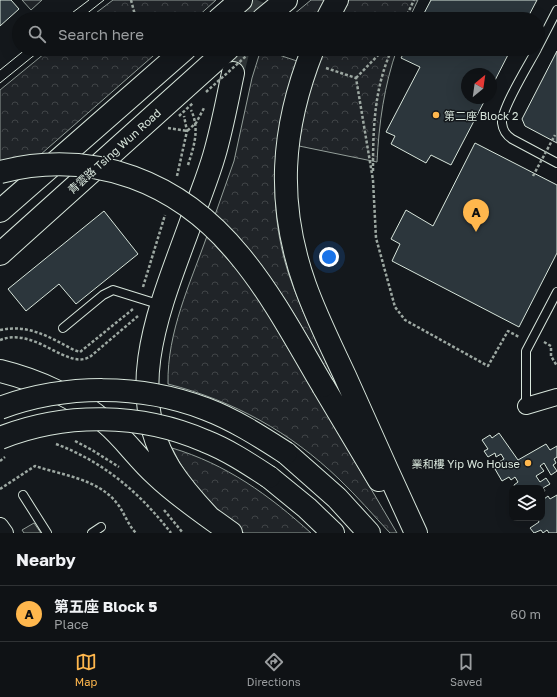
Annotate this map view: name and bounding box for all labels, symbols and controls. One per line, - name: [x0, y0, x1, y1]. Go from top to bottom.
- search box: [12, 12, 545, 56]
- icon: search: [26, 23, 48, 45]
- text: Search here: [58, 25, 144, 43]
- north arrow: [461, 68, 497, 104]
- street label: 青雲路 Tsing Wun Road: [65, 106, 163, 196]
- place label: 第二座 Block 2: [444, 109, 518, 122]
- marker: 第二座 Block 2: [431, 110, 441, 120]
- pin: A: [463, 199, 489, 232]
- your location: [319, 247, 339, 267]
- place label: 業和樓 Yip Wo House: [411, 457, 520, 470]
- marker: 業和樓 Yip Wo House: [523, 458, 533, 468]
- map controls: [509, 485, 545, 521]
- button: layers: [509, 485, 545, 521]
- text: Nearby: [16, 549, 76, 570]
- text: 第五座 Block 5: [54, 597, 158, 615]
- text: A: [24, 606, 34, 622]
- text: 60 m: [510, 606, 541, 622]
- text: Place: [54, 616, 89, 632]
- tab: Map: [75, 651, 97, 688]
- tab: Directions: [247, 651, 301, 688]
- tab: Saved: [450, 651, 482, 688]

